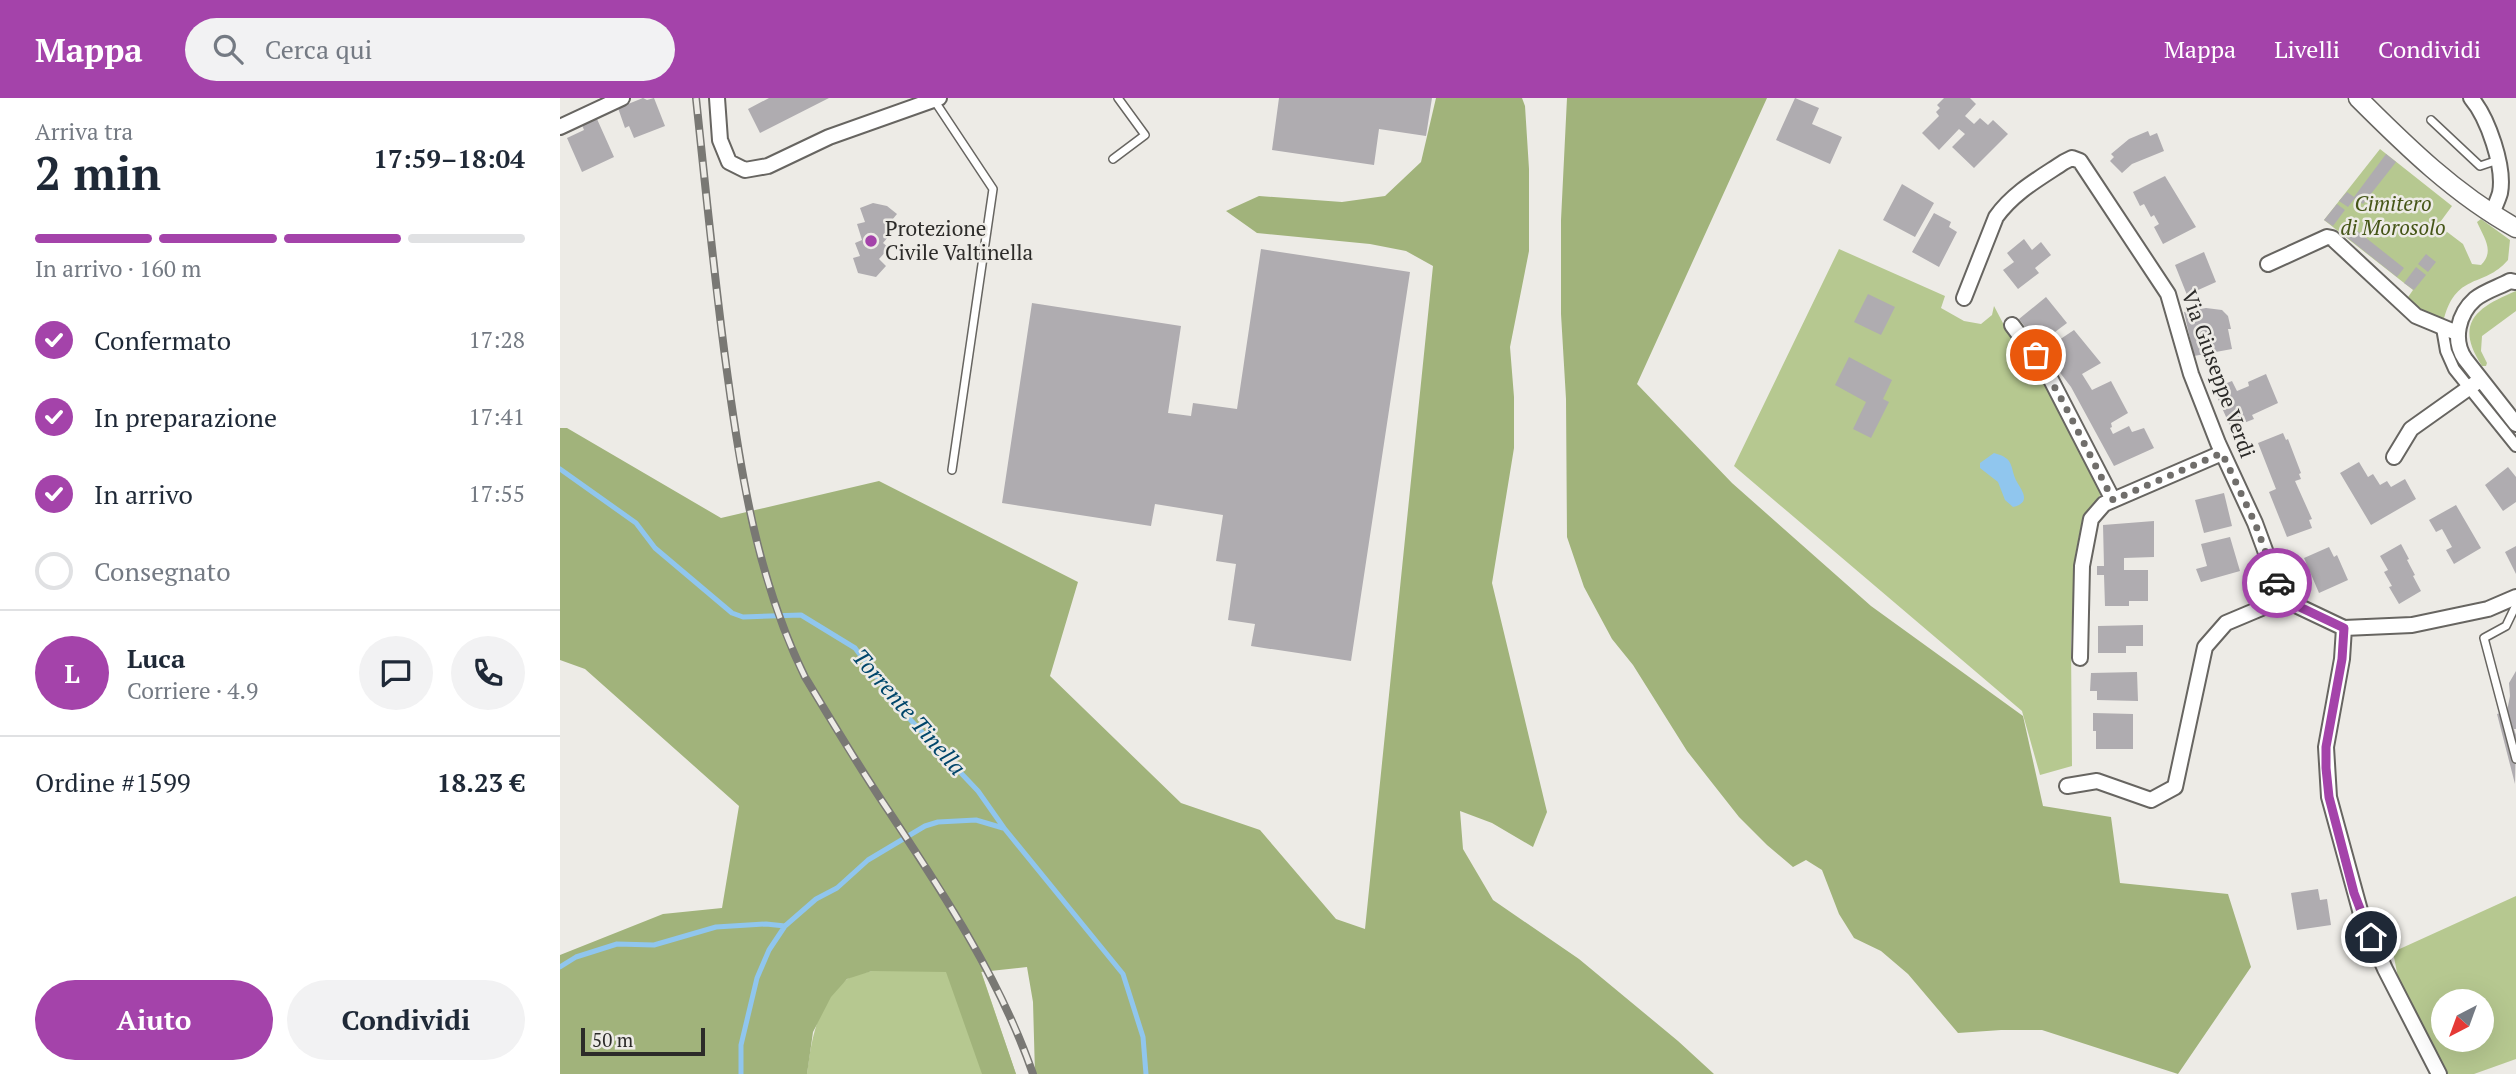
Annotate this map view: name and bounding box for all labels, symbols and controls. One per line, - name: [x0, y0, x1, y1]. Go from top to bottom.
- search box: [185, 18, 675, 81]
- text: Mappa: [35, 28, 143, 71]
- icon: search: [209, 30, 247, 68]
- text: Cerca qui: [265, 32, 372, 66]
- text: Mappa: [2164, 33, 2236, 65]
- text: Livelli: [2274, 33, 2340, 65]
- text: Condividi: [2378, 33, 2481, 65]
- text: Arriva tra: [35, 116, 133, 147]
- text: 17:59–18:04: [373, 141, 525, 175]
- text: 2 min: [35, 142, 161, 203]
- park label: Cimitero di Morosolo: [2340, 189, 2446, 241]
- place label: Protezione Civile Valtinella: [885, 214, 1034, 266]
- marker: Protezione Civile Valtinella: [863, 233, 879, 249]
- text: In arrivo · 160 m: [35, 253, 201, 284]
- street label: Via Giuseppe Verdi: [2176, 286, 2262, 461]
- icon: check: [35, 321, 73, 359]
- text: Confermato: [94, 323, 231, 357]
- text: 17:28: [468, 324, 525, 355]
- pin: [2006, 325, 2066, 385]
- icon: bag: [2017, 336, 2055, 374]
- icon: check: [35, 398, 73, 436]
- text: In preparazione: [94, 400, 277, 434]
- text: 17:41: [468, 401, 525, 432]
- icon: check: [35, 475, 73, 513]
- text: In arrivo: [94, 477, 193, 511]
- text: 17:55: [468, 478, 525, 509]
- courier: [2242, 548, 2312, 618]
- text: Consegnato: [94, 554, 231, 588]
- icon: car: [2258, 564, 2296, 602]
- button: chat: [359, 636, 433, 710]
- button: phone: [451, 636, 525, 710]
- text: Luca: [127, 641, 185, 675]
- water label: Torrente Tinella: [846, 642, 973, 782]
- text: L: [64, 656, 80, 690]
- text: Corriere · 4.9: [127, 675, 258, 706]
- text: Ordine #1599: [35, 765, 191, 799]
- text: 18.23 €: [437, 765, 525, 799]
- pin: [2341, 907, 2401, 967]
- icon: home: [2352, 918, 2390, 956]
- button: Aiuto: [35, 980, 273, 1060]
- button: Condividi: [287, 980, 525, 1060]
- north arrow: [2431, 989, 2494, 1052]
- map controls: [2431, 989, 2494, 1052]
- scale bar: [581, 1025, 705, 1057]
- text: 50 m: [592, 1027, 633, 1052]

